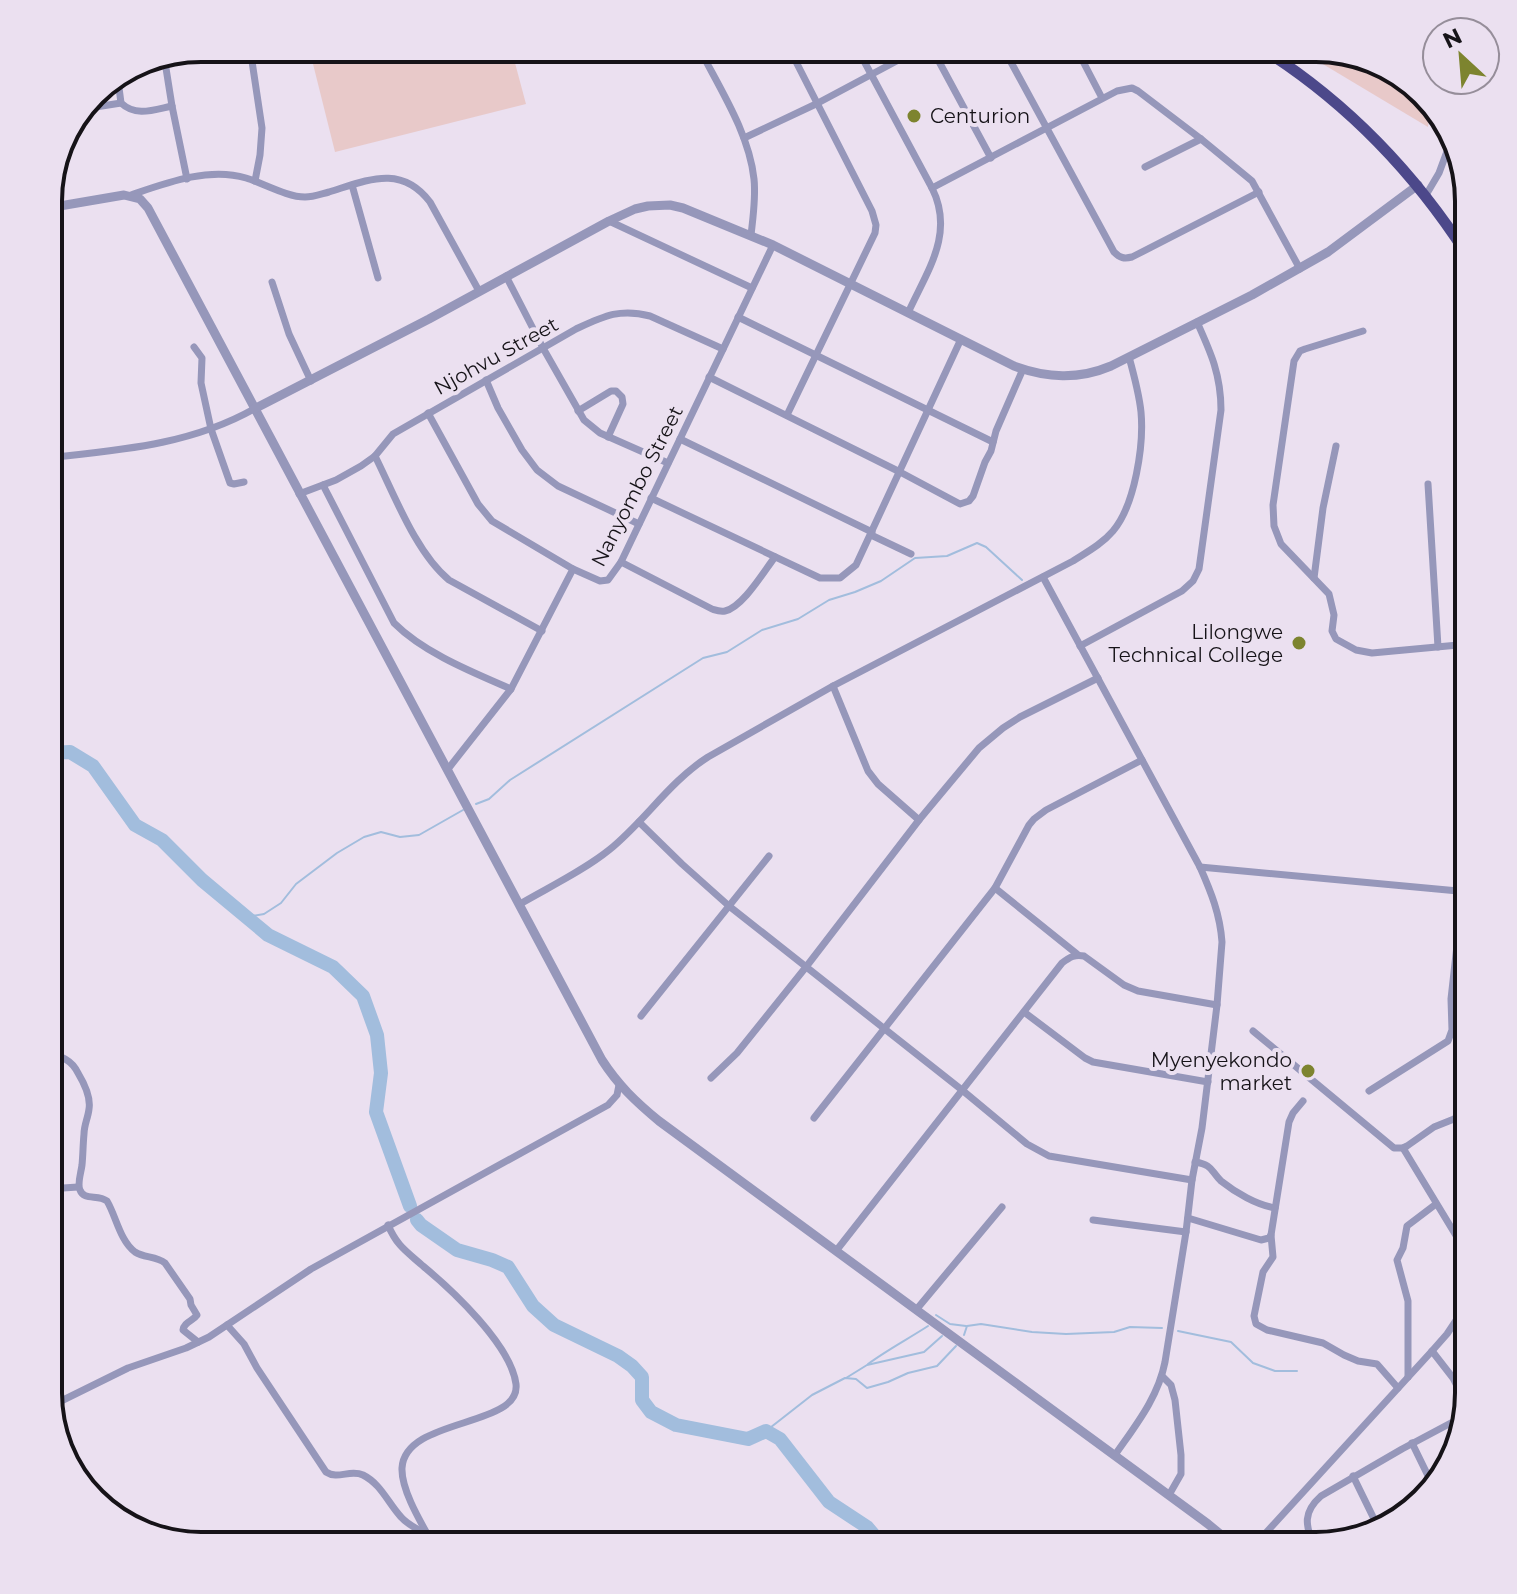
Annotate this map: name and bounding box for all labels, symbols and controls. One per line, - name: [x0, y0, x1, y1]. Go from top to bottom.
- north arrow: [1421, 16, 1501, 96]
- text: N: [1439, 22, 1466, 55]
- place label: Centurion: [930, 104, 1030, 128]
- marker: Centurion: [905, 107, 923, 125]
- street label: Njohvu Street: [430, 312, 562, 400]
- street label: Nanyombo Street: [586, 402, 688, 570]
- place label: Lilongwe Technical College: [1108, 620, 1283, 667]
- marker: Lilongwe Technical College: [1290, 634, 1308, 652]
- place label: Myenyekondo market: [1151, 1048, 1292, 1095]
- marker: Myenyekondo market: [1299, 1062, 1317, 1080]

